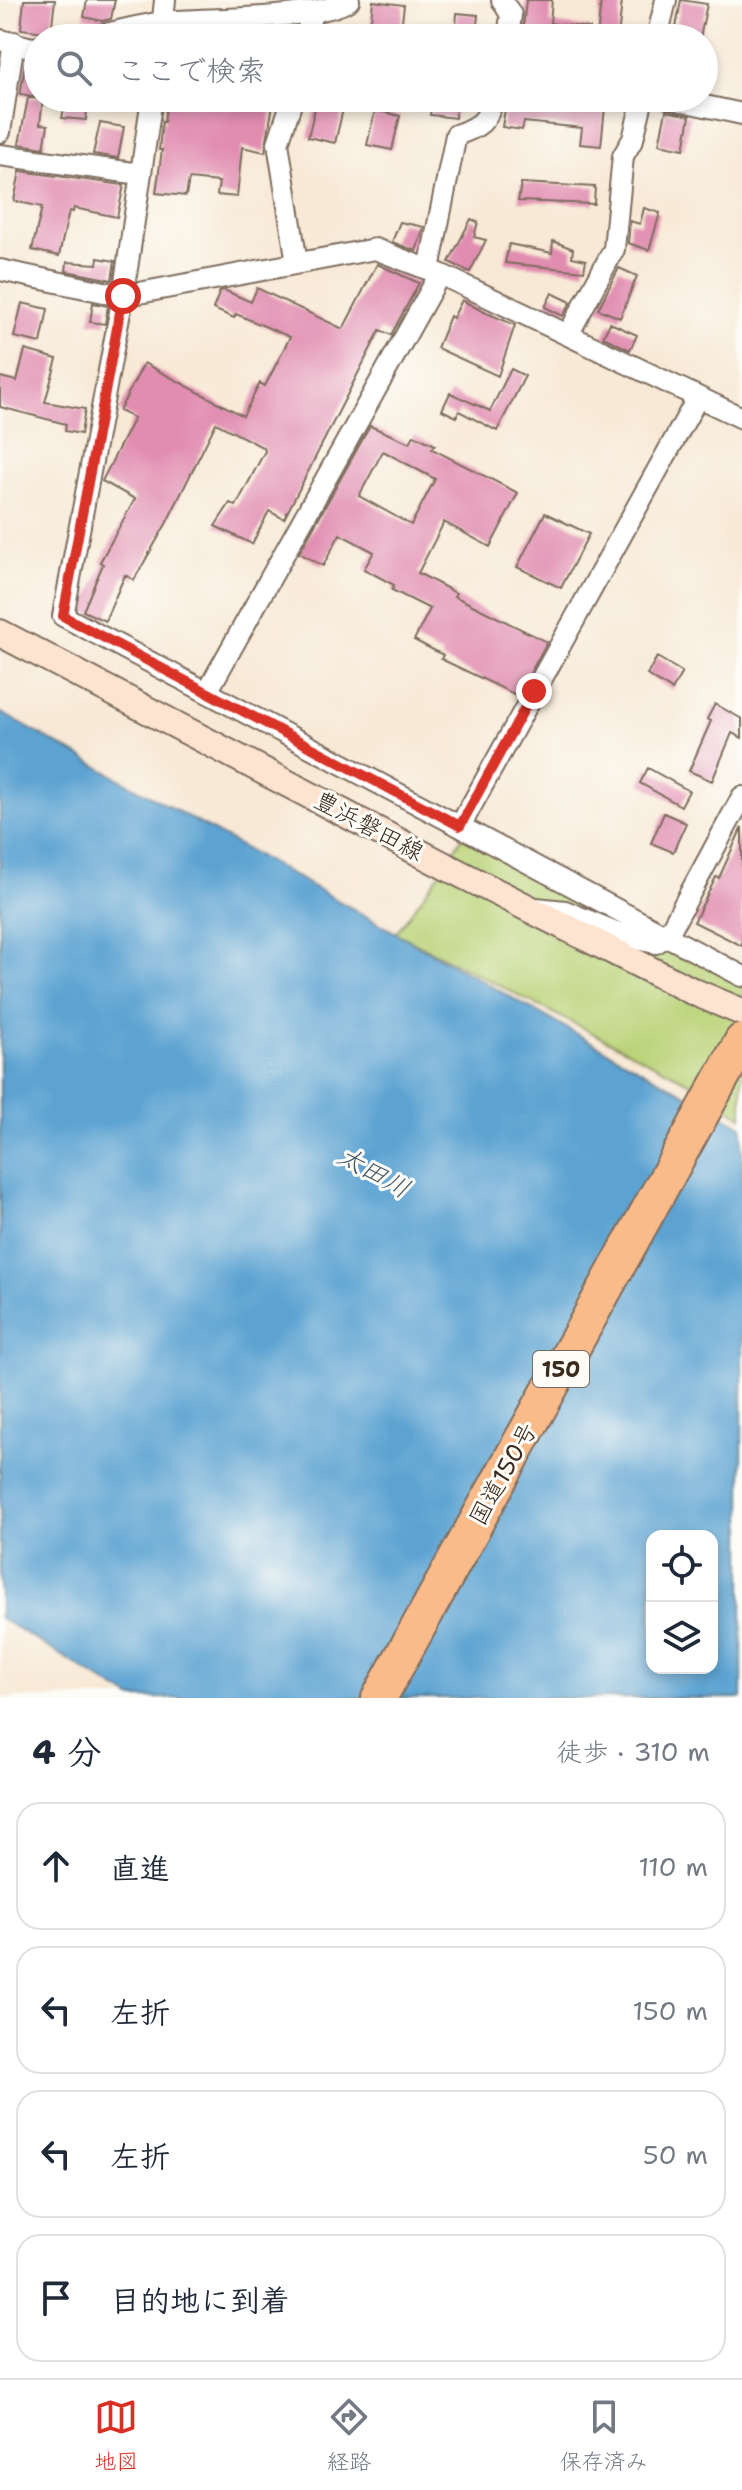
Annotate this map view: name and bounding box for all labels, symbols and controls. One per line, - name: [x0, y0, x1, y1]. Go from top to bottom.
- search box: [24, 24, 718, 112]
- icon: search: [52, 46, 96, 90]
- text: ここで検索: [116, 50, 266, 91]
- route start: [105, 278, 141, 314]
- route end: [516, 673, 552, 709]
- street label: 豊浜磐田線: [309, 784, 429, 868]
- water label: 太田川: [332, 1137, 417, 1206]
- road number: 150: [533, 1351, 589, 1387]
- street label: 国道150号: [462, 1417, 544, 1531]
- map controls: [646, 1530, 718, 1674]
- button: locate: [646, 1530, 718, 1602]
- button: layers: [646, 1602, 718, 1674]
- text: 4 分: [32, 1729, 102, 1775]
- text: 徒歩 · 310 m: [557, 1734, 710, 1769]
- icon: ahead: [34, 1844, 78, 1888]
- text: 直進: [110, 1848, 170, 1889]
- text: 110 m: [638, 1849, 708, 1884]
- icon: left: [34, 1988, 78, 2032]
- text: 左折: [110, 1992, 170, 2033]
- text: 150 m: [632, 1993, 708, 2028]
- icon: left: [34, 2132, 78, 2176]
- text: 左折: [110, 2136, 170, 2177]
- text: 50 m: [643, 2137, 708, 2172]
- icon: arrive: [34, 2276, 78, 2320]
- text: 目的地に到着: [110, 2280, 290, 2321]
- tab: 地図: [94, 2395, 138, 2476]
- tab: 経路: [327, 2395, 371, 2476]
- tab: 保存済み: [560, 2395, 648, 2476]

